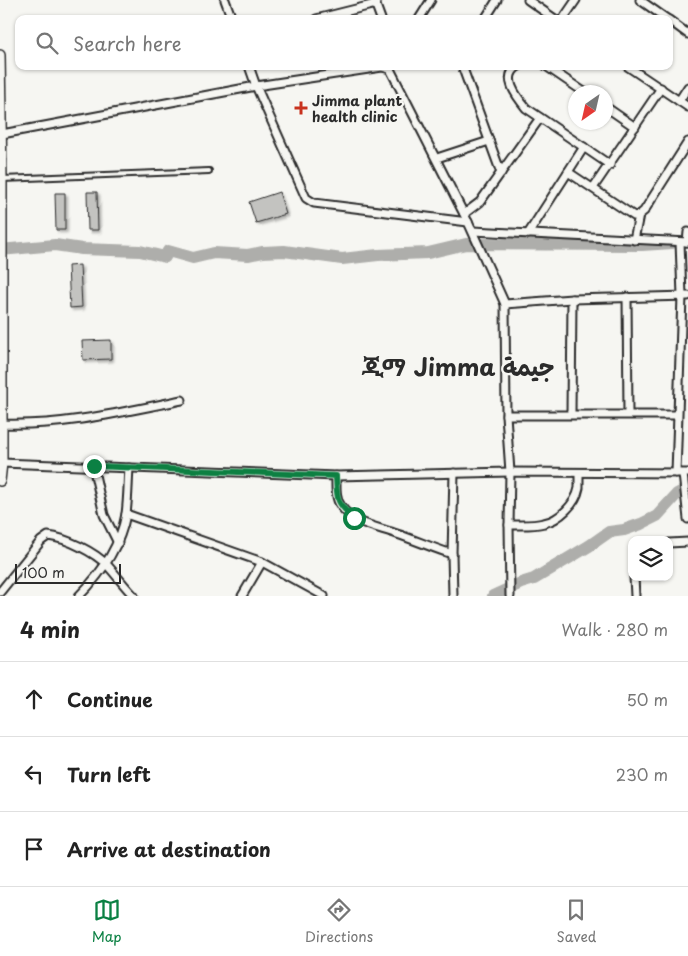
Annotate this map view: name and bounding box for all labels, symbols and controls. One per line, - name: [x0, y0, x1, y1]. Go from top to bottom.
- search box: [15, 15, 673, 70]
- icon: search: [33, 29, 61, 57]
- text: Search here: [73, 29, 182, 57]
- north arrow: [568, 85, 613, 130]
- place label: Jimma plant health clinic: [312, 90, 403, 127]
- marker: Jimma plant health clinic: [294, 101, 308, 115]
- district label: ጂማ Jimma جيمة: [362, 348, 554, 384]
- route end: [83, 455, 106, 478]
- route start: [343, 507, 366, 530]
- map controls: [628, 536, 673, 581]
- button: layers: [628, 536, 673, 581]
- scale bar: [15, 561, 121, 584]
- text: 100 m: [22, 562, 65, 583]
- text: 4 min: [20, 613, 80, 645]
- text: Walk · 280 m: [561, 617, 668, 641]
- icon: ahead: [20, 685, 48, 713]
- text: Continue: [67, 685, 153, 713]
- text: 50 m: [627, 687, 668, 711]
- icon: left: [20, 760, 48, 788]
- text: Turn left: [67, 760, 151, 788]
- text: 230 m: [616, 762, 668, 786]
- icon: arrive: [20, 835, 48, 863]
- text: Arrive at destination: [67, 835, 271, 863]
- tab: Map: [92, 896, 122, 947]
- tab: Directions: [305, 896, 373, 947]
- tab: Saved: [557, 896, 596, 947]

